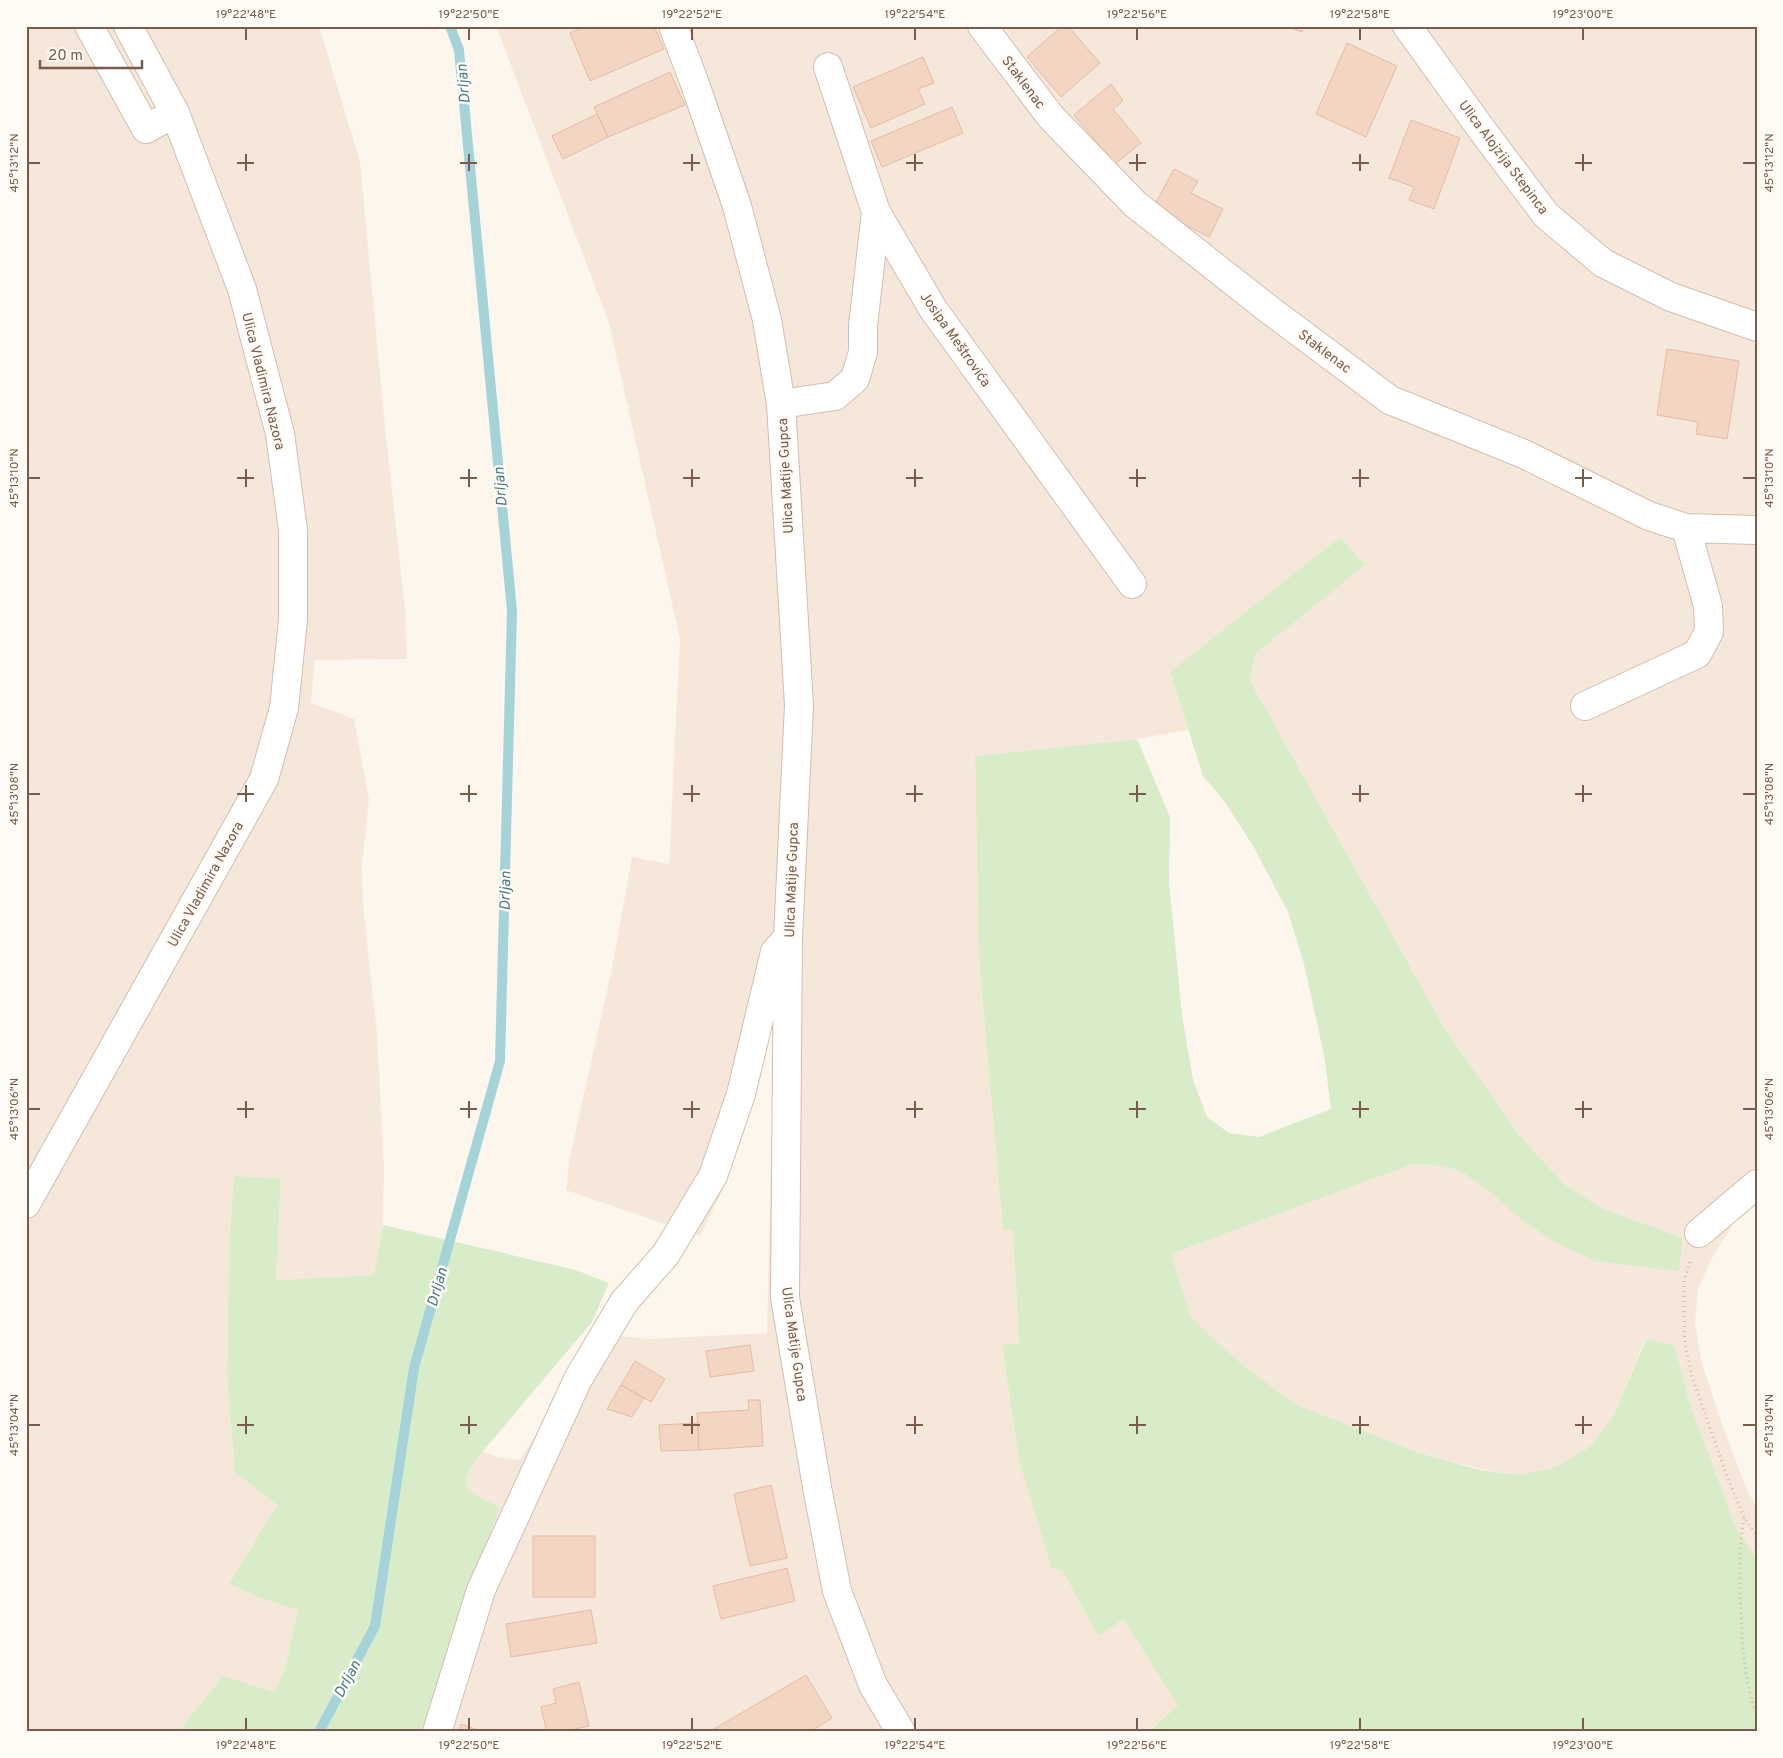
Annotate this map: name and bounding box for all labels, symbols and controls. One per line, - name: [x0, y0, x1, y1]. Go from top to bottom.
- text: 19°22'48"E: [216, 7, 276, 23]
- text: 19°22'50"E: [439, 7, 499, 23]
- text: 19°22'52"E: [662, 7, 722, 23]
- text: 19°22'54"E: [885, 7, 945, 23]
- text: 19°22'56"E: [1107, 7, 1167, 23]
- text: 19°22'58"E: [1330, 7, 1390, 23]
- text: 19°23'00"E: [1552, 7, 1614, 23]
- scale bar: [40, 38, 142, 70]
- text: 20 m: [48, 47, 83, 66]
- street label: Staklenac: [997, 53, 1048, 113]
- water label: Drljan: [453, 63, 476, 104]
- street label: Ulica Alojzija Stepinca: [1454, 97, 1551, 218]
- text: 45°13'12"N: [7, 133, 23, 193]
- text: 45°13'12"N: [1762, 133, 1778, 193]
- street label: Josipa Meštrovića: [916, 289, 994, 391]
- street label: Ulica Vladimira Nazora: [237, 311, 288, 452]
- street label: Staklenac: [1294, 327, 1354, 378]
- street label: Ulica Matije Gupca: [775, 418, 798, 534]
- text: 45°13'10"N: [7, 448, 23, 508]
- text: 45°13'10"N: [1762, 448, 1778, 508]
- water label: Drljan: [490, 466, 513, 507]
- text: 45°13'08"N: [7, 763, 23, 825]
- text: 45°13'08"N: [1762, 763, 1778, 825]
- street label: Ulica Vladimira Nazora: [165, 819, 248, 950]
- street label: Ulica Matije Gupca: [782, 822, 803, 938]
- water label: Drljan: [497, 871, 516, 911]
- text: 45°13'06"N: [7, 1078, 23, 1140]
- text: 45°13'06"N: [1762, 1078, 1778, 1140]
- water label: Drljan: [424, 1266, 453, 1309]
- street label: Ulica Matije Gupca: [777, 1286, 810, 1403]
- text: 45°13'04"N: [7, 1394, 23, 1456]
- text: 45°13'04"N: [1762, 1394, 1778, 1456]
- water label: Drljan: [331, 1658, 366, 1702]
- text: 19°22'48"E: [216, 1738, 276, 1754]
- text: 19°22'50"E: [439, 1738, 499, 1754]
- text: 19°22'52"E: [662, 1738, 722, 1754]
- text: 19°22'54"E: [885, 1738, 945, 1754]
- text: 19°22'56"E: [1107, 1738, 1167, 1754]
- text: 19°22'58"E: [1330, 1738, 1390, 1754]
- text: 19°23'00"E: [1552, 1738, 1614, 1754]

